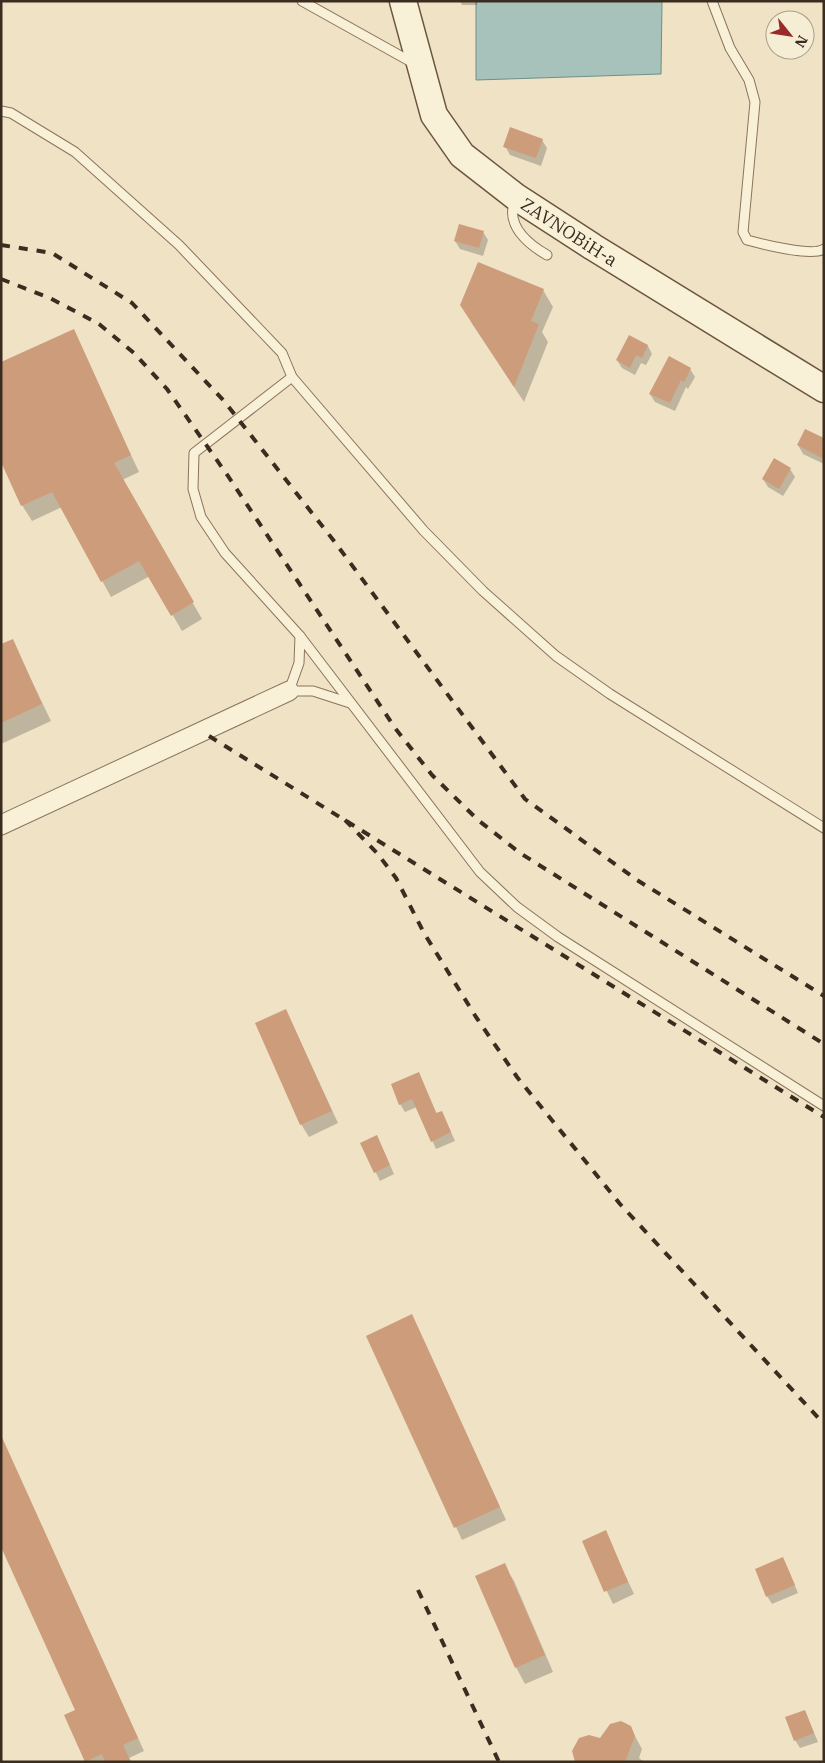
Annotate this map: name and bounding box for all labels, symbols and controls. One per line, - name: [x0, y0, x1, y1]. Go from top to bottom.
- north arrow: [765, 10, 815, 60]
- text: N: [791, 32, 812, 51]
- street label: ZAVNOBiH-a: [517, 192, 622, 271]

